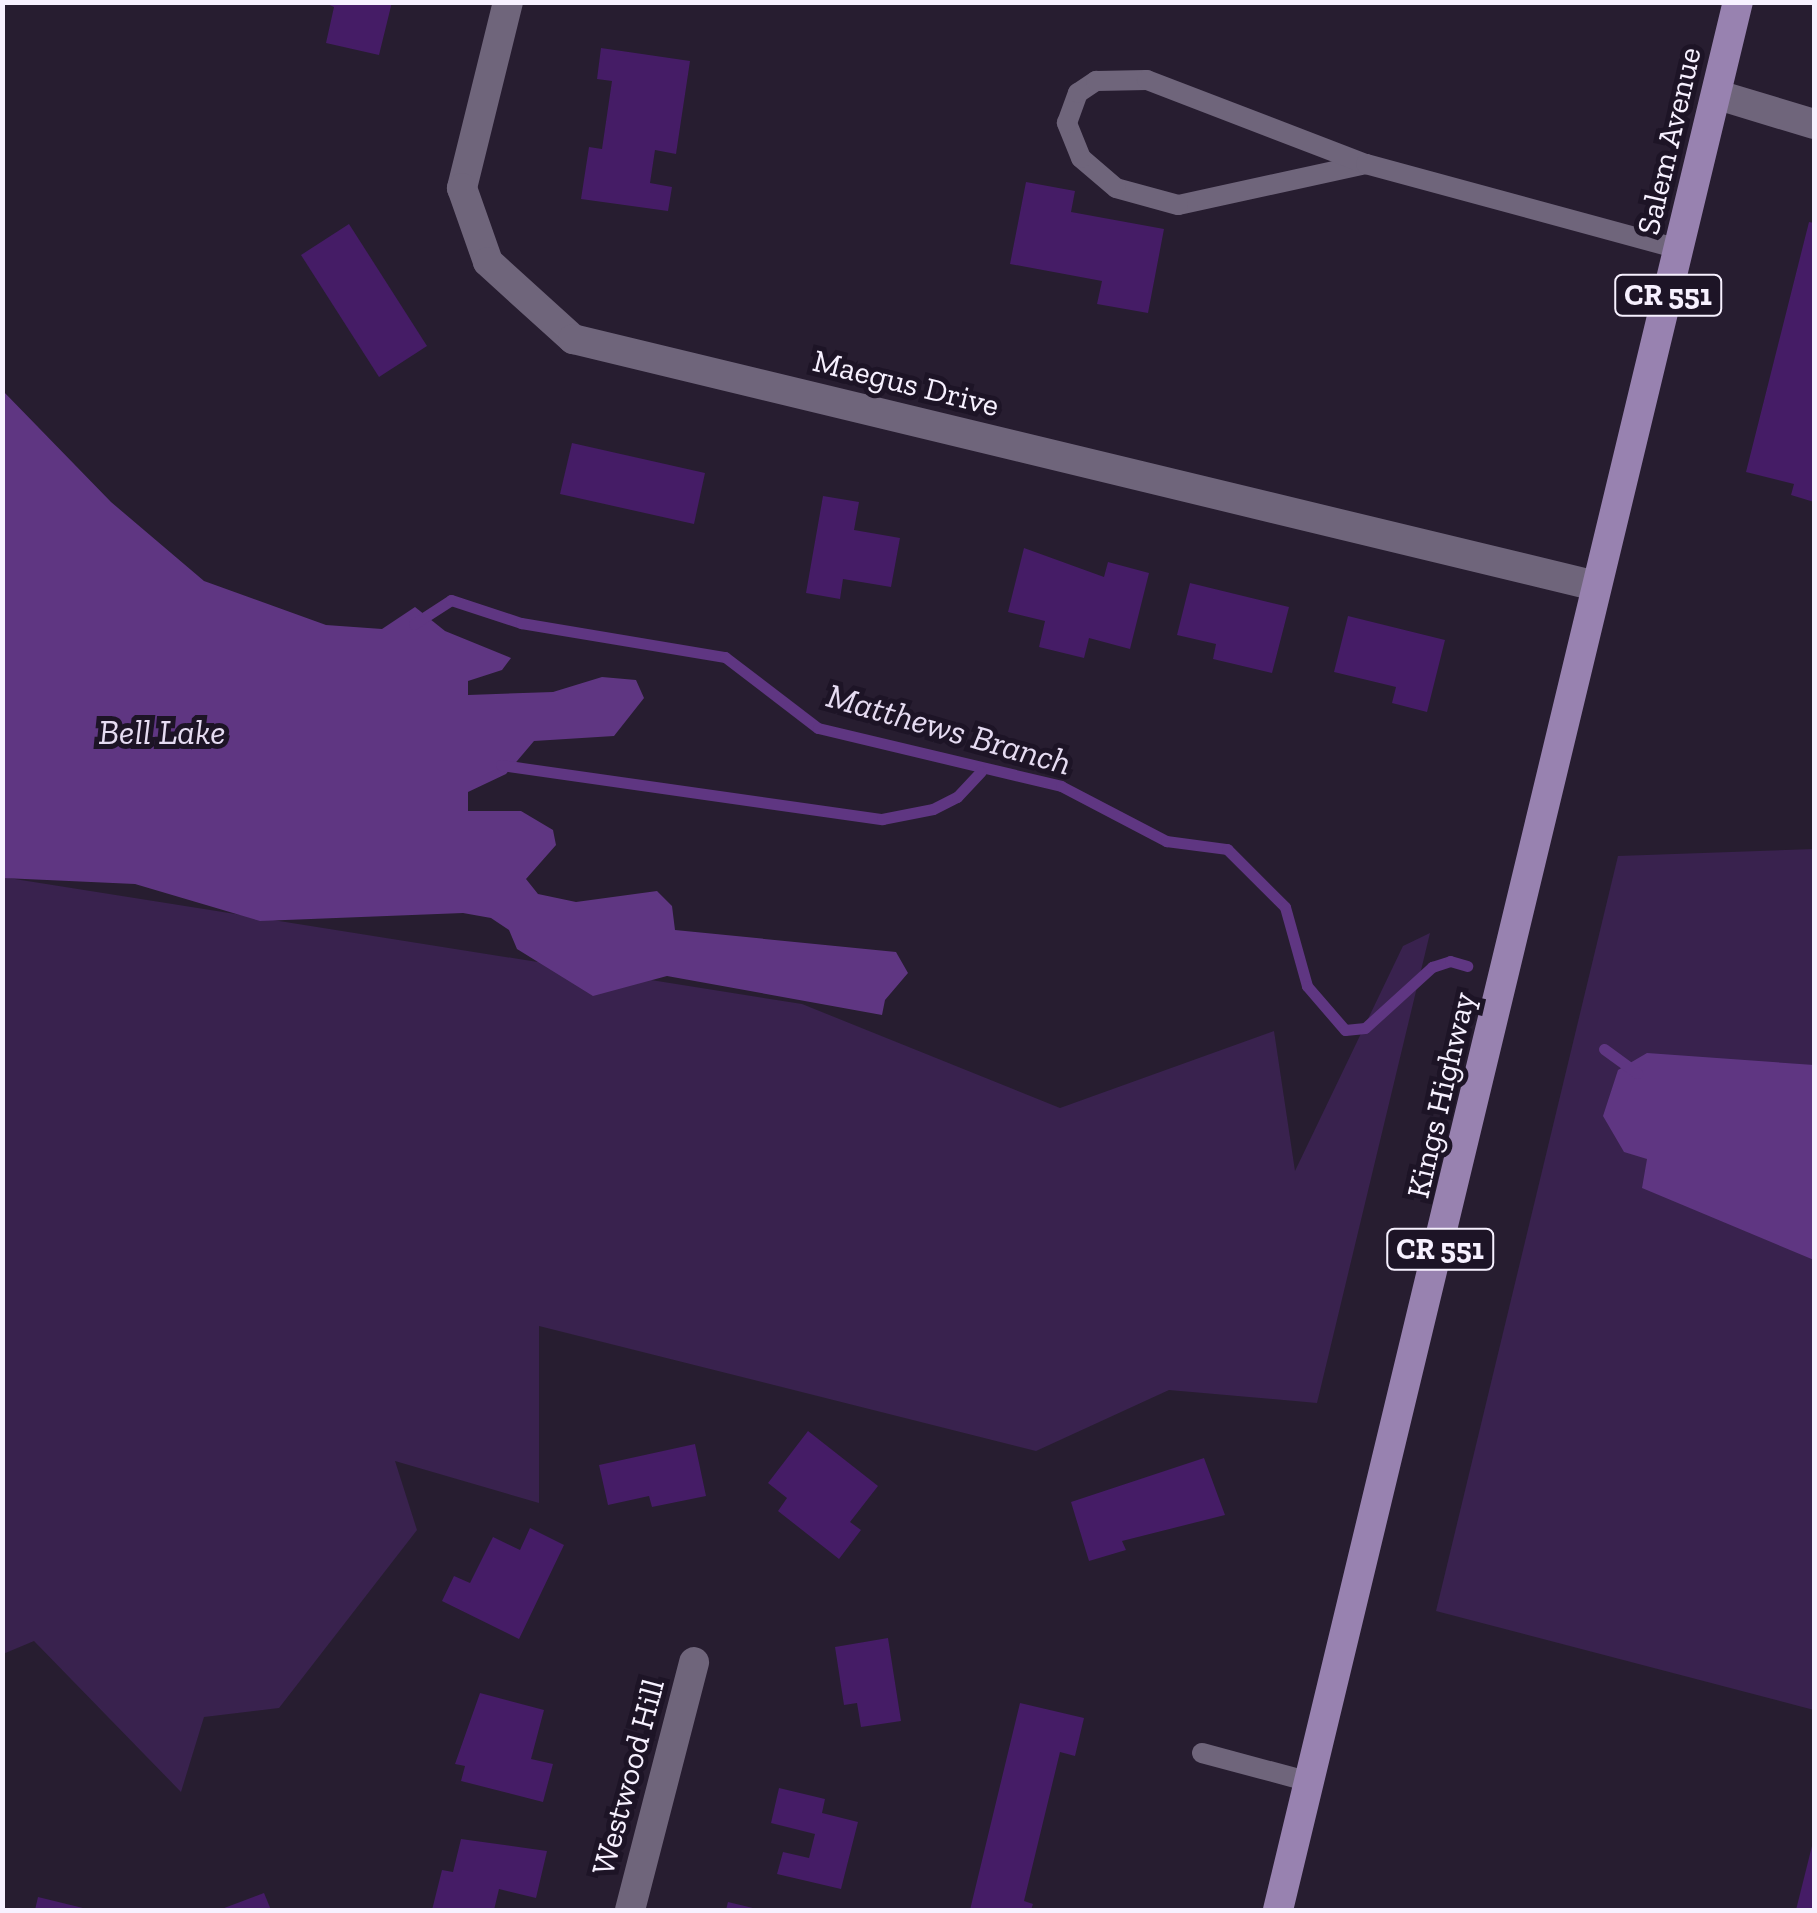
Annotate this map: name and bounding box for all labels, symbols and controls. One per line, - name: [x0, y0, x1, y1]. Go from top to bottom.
- street label: Salem Avenue: [1629, 43, 1709, 239]
- road number: CR 551: [1613, 270, 1723, 320]
- street label: Maegus Drive: [809, 341, 1003, 425]
- water label: Matthews Branch: [822, 674, 1076, 784]
- water label: Bell Lake: [99, 711, 225, 753]
- street label: Kings Highway: [1399, 988, 1483, 1202]
- road number: CR 551: [1385, 1224, 1495, 1274]
- street label: Westwood Hill: [583, 1675, 673, 1879]

